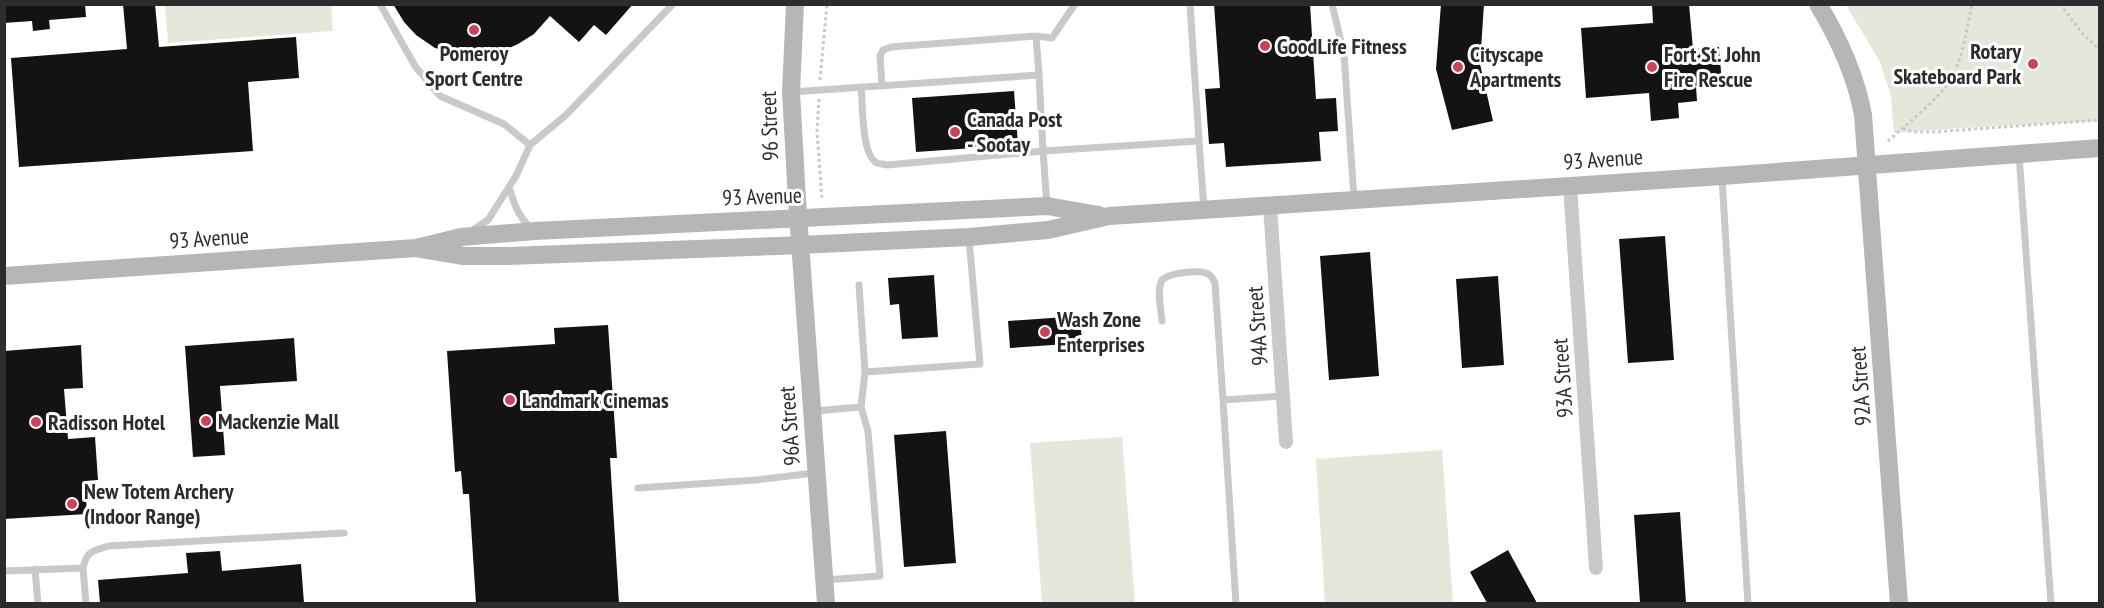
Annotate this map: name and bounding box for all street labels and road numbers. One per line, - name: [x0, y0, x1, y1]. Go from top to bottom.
- street label: 96 Street: [754, 91, 784, 161]
- street label: 93 Avenue: [1562, 142, 1644, 176]
- street label: 93 Avenue: [722, 181, 802, 211]
- street label: 93 Avenue: [168, 221, 250, 255]
- street label: 94A Street: [1240, 285, 1274, 367]
- street label: 93A Street: [1545, 337, 1579, 419]
- street label: 92A Street: [1843, 345, 1877, 427]
- street label: 96A Street: [772, 385, 806, 467]

